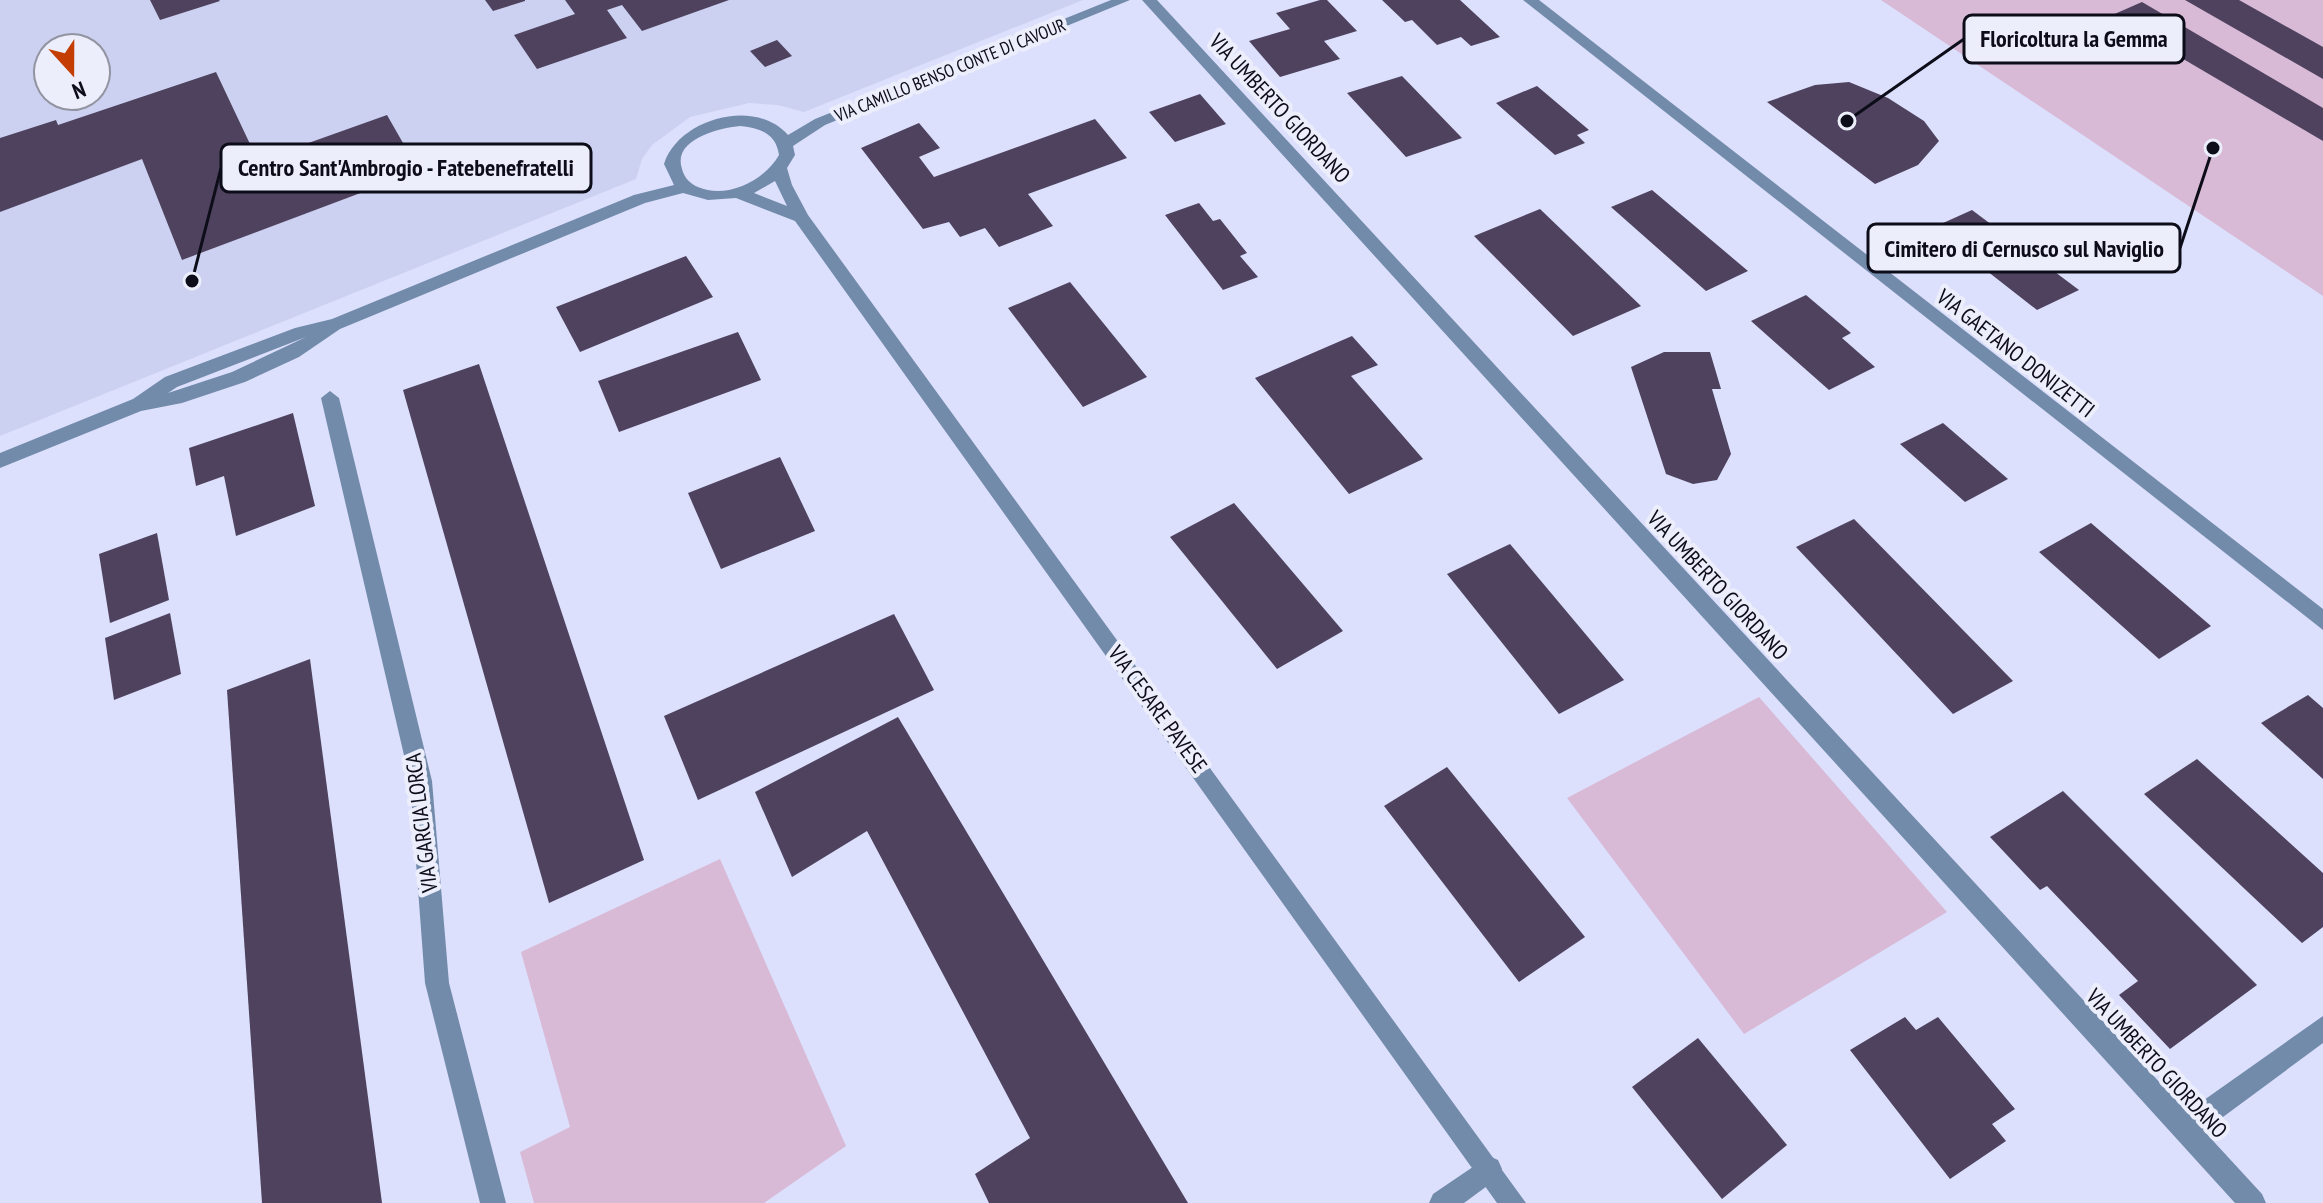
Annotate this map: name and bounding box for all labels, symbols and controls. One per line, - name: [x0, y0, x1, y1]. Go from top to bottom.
- street label: VIA CAMILLO BENSO CONTE DI CAVOUR: [830, 13, 1069, 127]
- callout: Floricoltura la Gemma: [1964, 15, 2184, 63]
- text: Floricoltura la Gemma: [1980, 23, 2168, 54]
- street label: VIA UMBERTO GIORDANO: [1203, 27, 1356, 189]
- north arrow: [32, 32, 112, 112]
- text: N: [69, 75, 90, 106]
- callout: Centro Sant'Ambrogio - Fatebenefratelli: [221, 144, 591, 192]
- text: Centro Sant'Ambrogio - Fatebenefratelli: [238, 152, 574, 183]
- callout: Cimitero di Cernusco sul Naviglio: [1868, 224, 2180, 272]
- text: Cimitero di Cernusco sul Naviglio: [1884, 233, 2164, 264]
- street label: VIA GAETANO DONIZETTI: [1931, 282, 2101, 423]
- street label: VIA UMBERTO GIORDANO: [1641, 504, 1794, 666]
- street label: VIA CESARE PAVESE: [1102, 639, 1214, 778]
- street label: VIA GARCIA LORCA: [398, 751, 444, 895]
- street label: VIA UMBERTO GIORDANO: [2080, 982, 2233, 1144]

